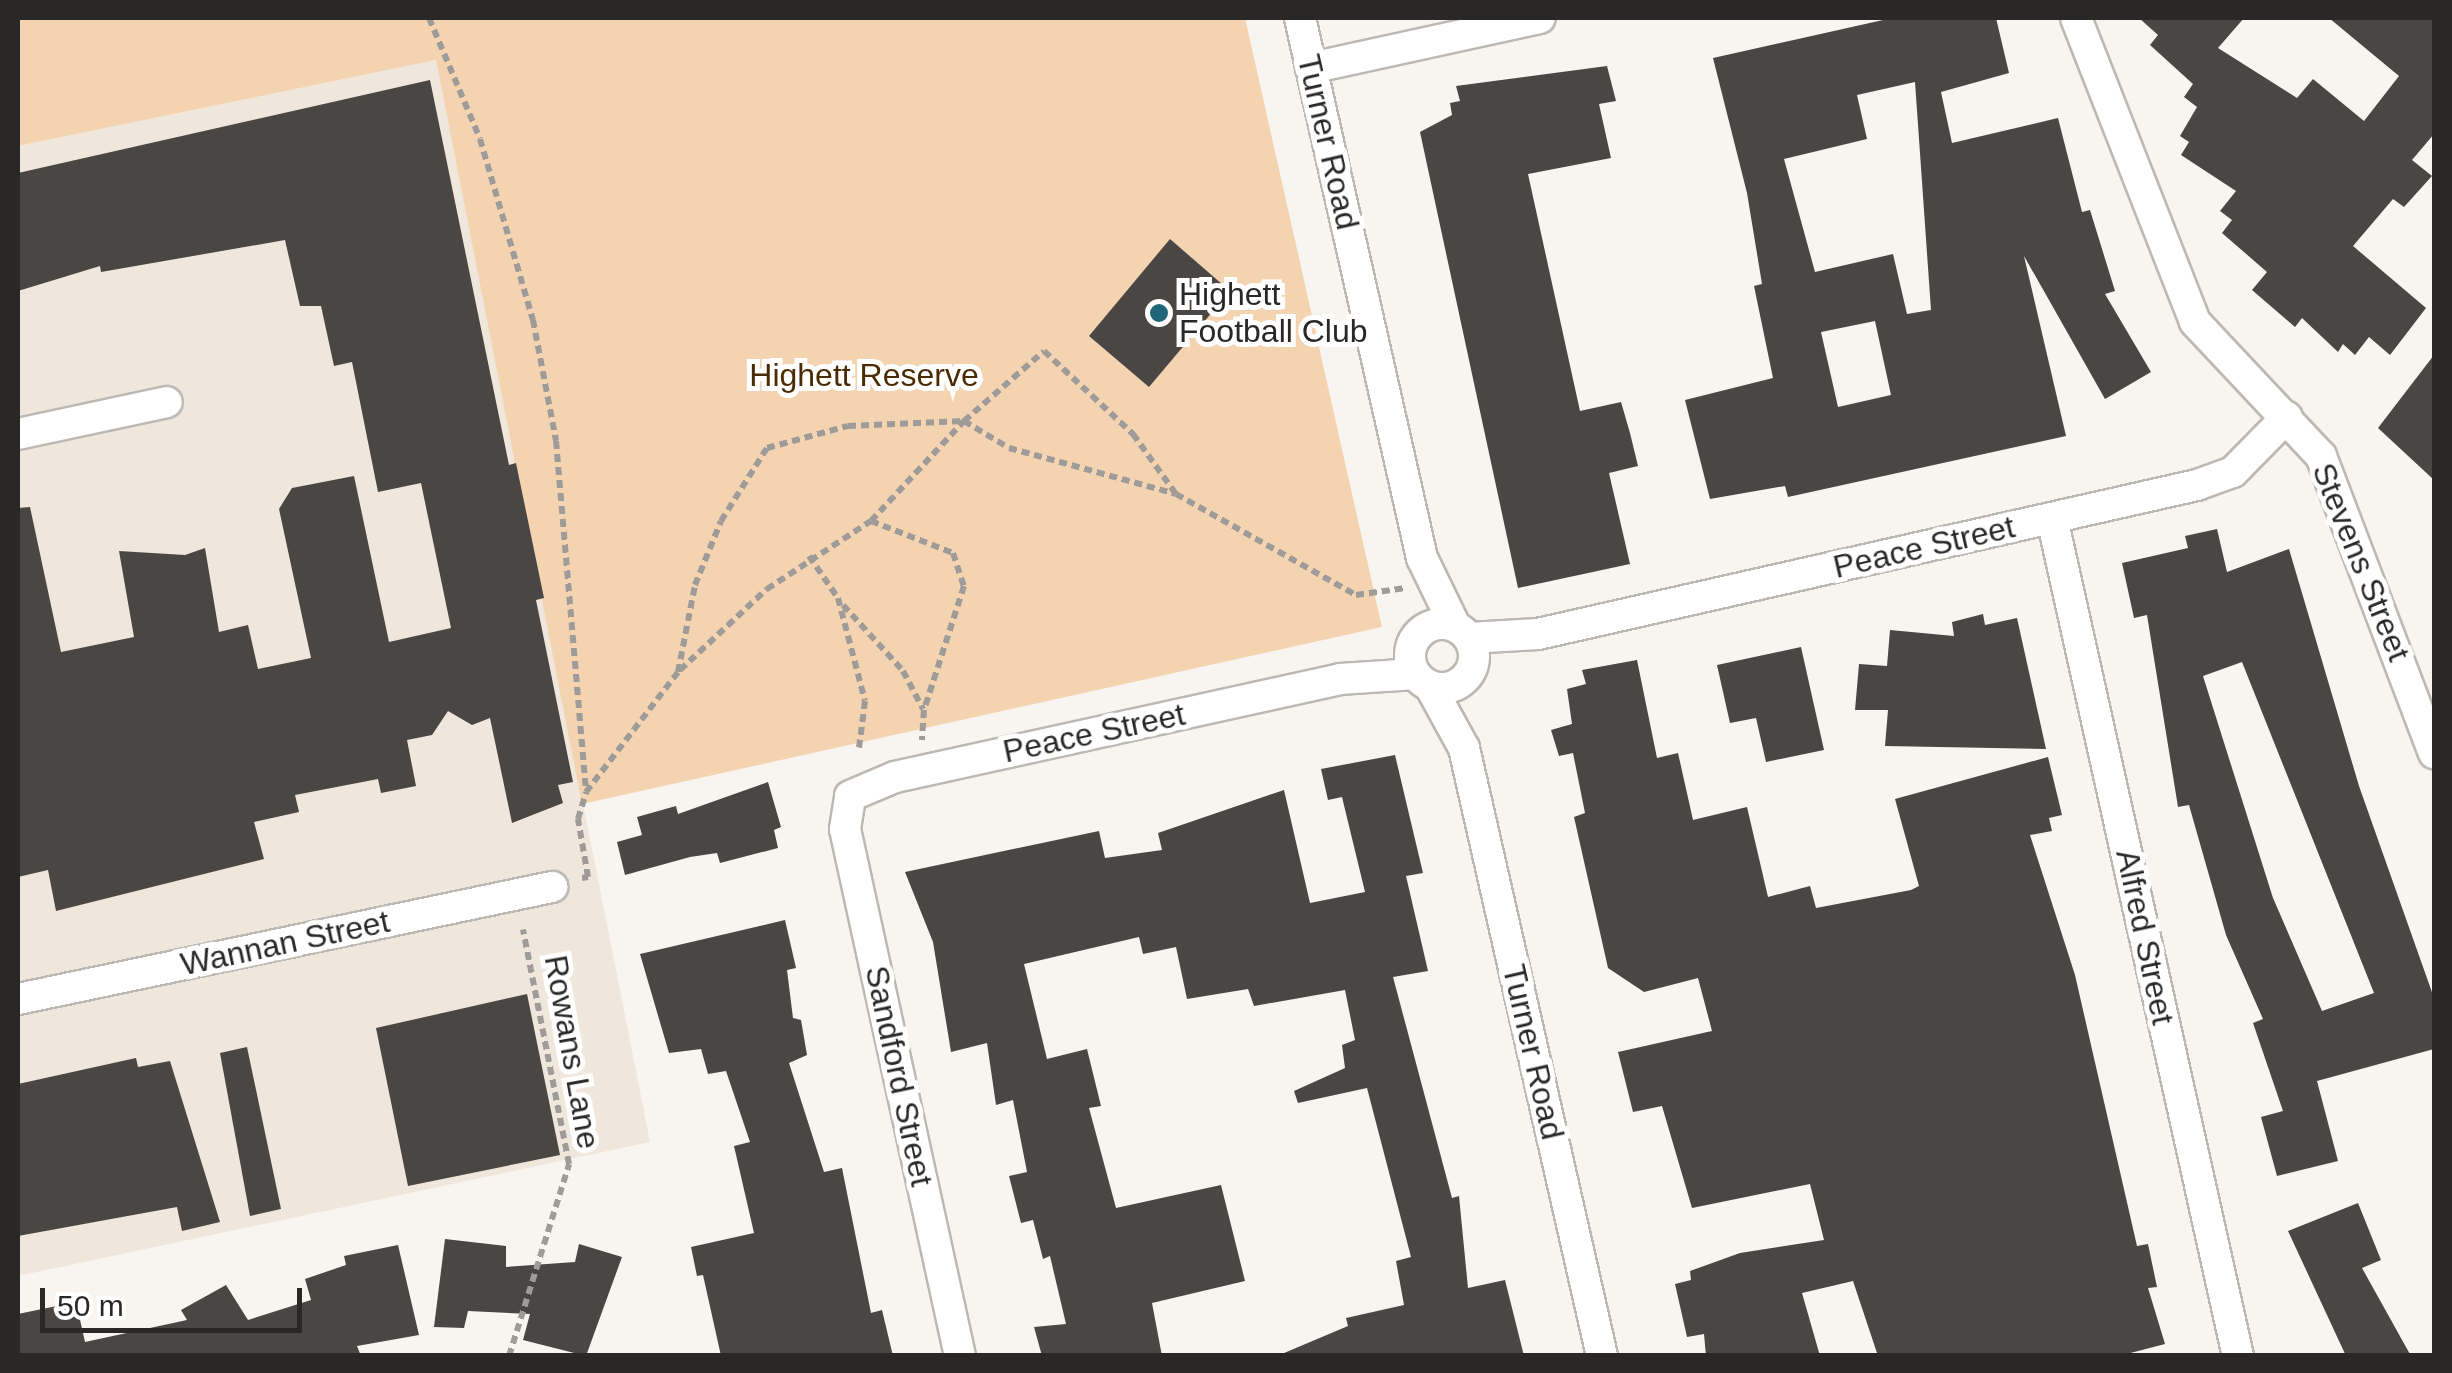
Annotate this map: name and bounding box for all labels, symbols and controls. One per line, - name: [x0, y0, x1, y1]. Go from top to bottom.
- street label: Turner Road: [1289, 51, 1367, 233]
- place label: Highett Football Club: [1179, 276, 1368, 351]
- marker: Highett Football Club: [1148, 302, 1170, 324]
- park label: Highett Reserve: [749, 356, 979, 394]
- street label: Stevens Street: [2304, 458, 2418, 666]
- street label: Peace Street: [1830, 507, 2018, 587]
- street label: Peace Street: [1000, 695, 1188, 771]
- street label: Alfred Street: [2108, 846, 2182, 1028]
- street label: Wannan Street: [177, 902, 393, 984]
- street label: Rowans Lane: [536, 952, 608, 1152]
- street label: Turner Road: [1494, 961, 1572, 1143]
- street label: Sandford Street: [857, 962, 941, 1190]
- scale bar: [45, 1268, 308, 1330]
- text: 50 m: [57, 1289, 124, 1322]

